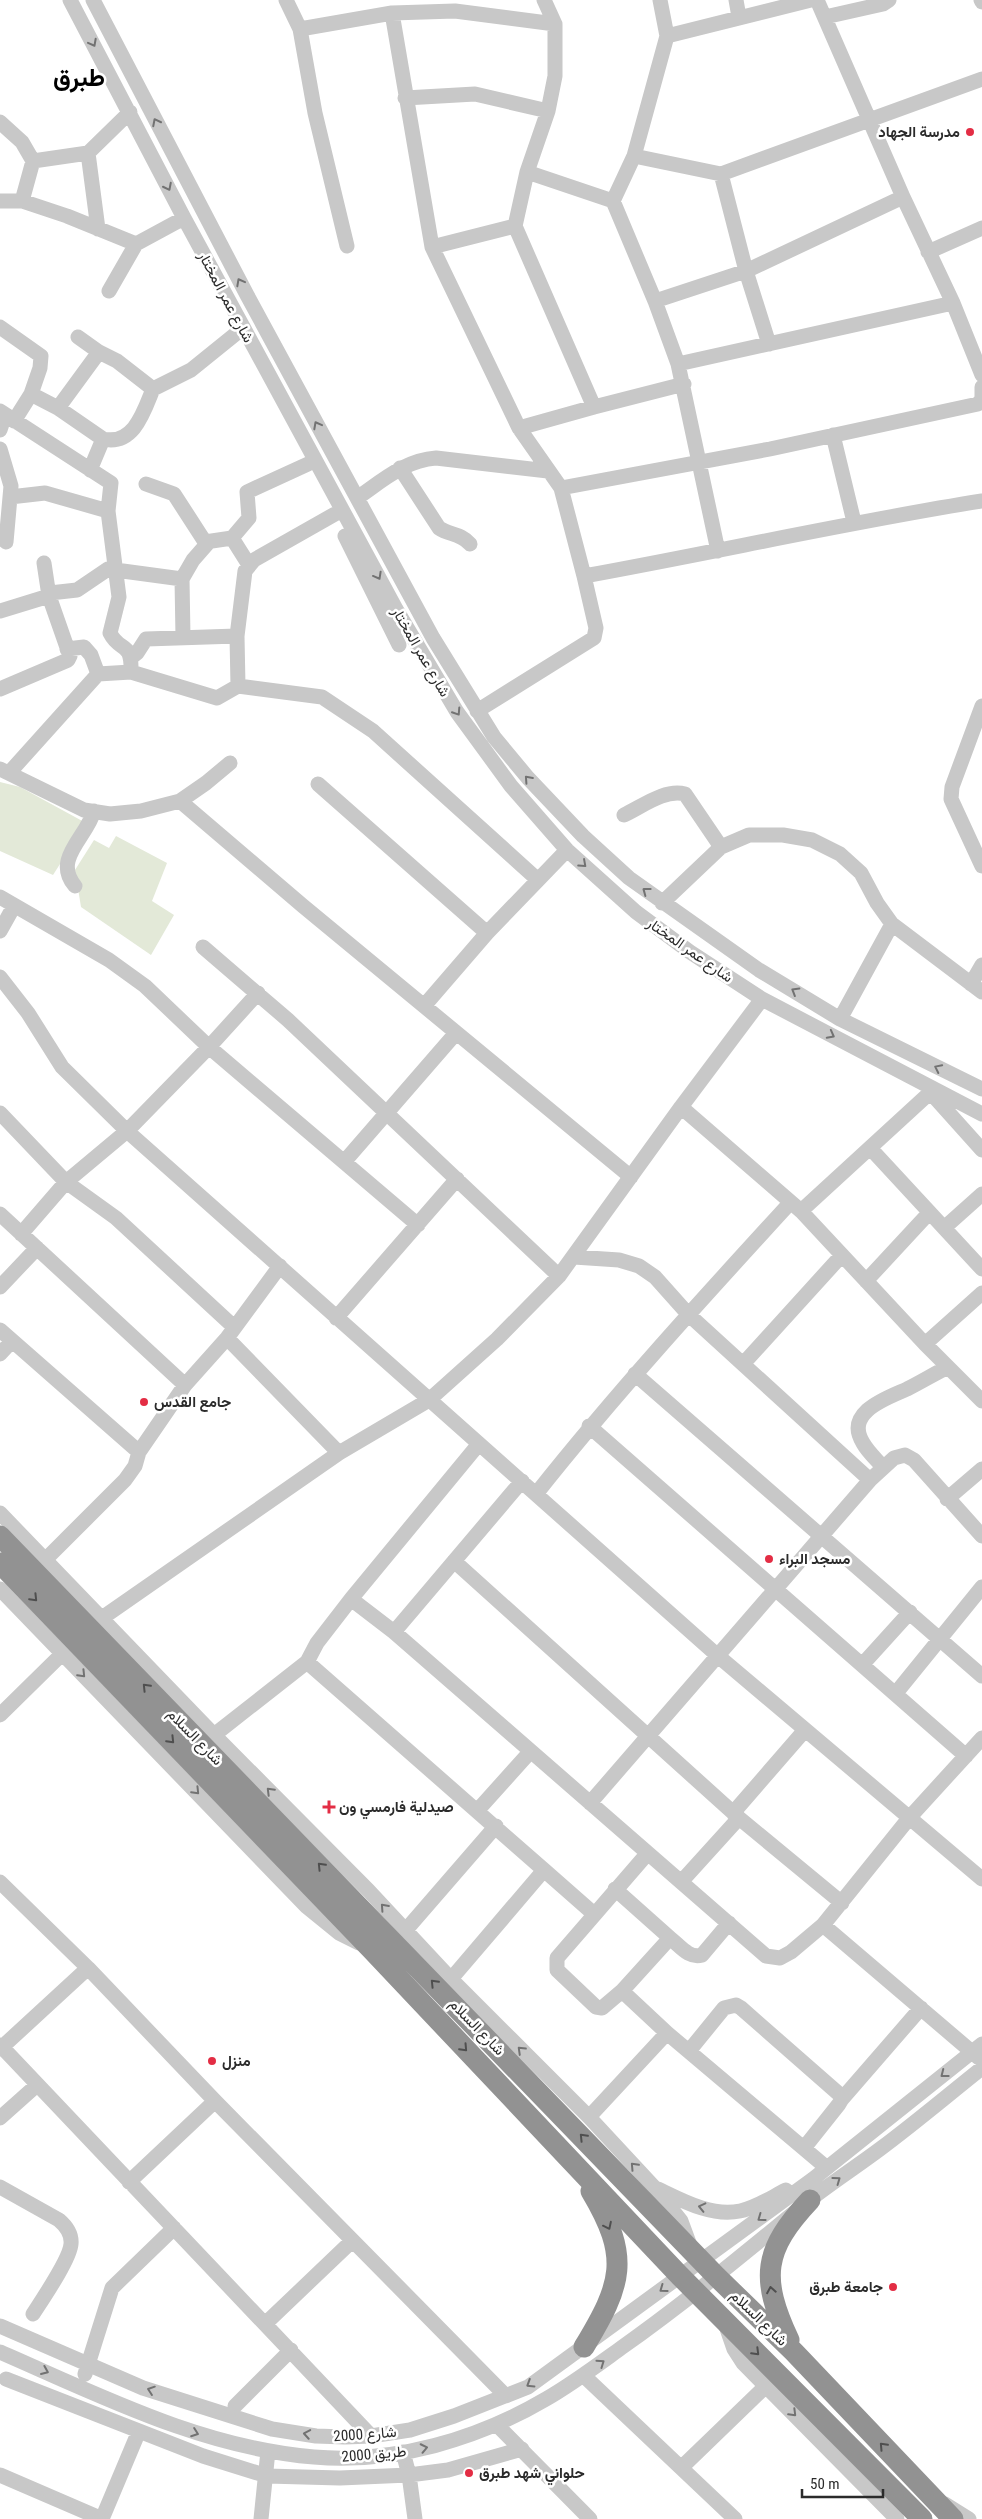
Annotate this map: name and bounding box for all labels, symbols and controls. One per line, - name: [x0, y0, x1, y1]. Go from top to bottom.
- one-way arrow: [87, 38, 97, 47]
- district label: طبرق: [53, 63, 105, 93]
- one-way arrow: [152, 118, 162, 127]
- place label: مدرسة الجهاد: [878, 123, 960, 141]
- marker: مدرسة الجهاد: [964, 126, 976, 138]
- one-way arrow: [162, 182, 172, 191]
- street label: شارع عمر المختار: [192, 247, 258, 347]
- one-way arrow: [236, 278, 246, 287]
- one-way arrow: [313, 421, 323, 430]
- one-way arrow: [372, 571, 382, 580]
- street label: شارع عمر المختار: [386, 603, 454, 701]
- one-way arrow: [451, 706, 460, 716]
- one-way arrow: [525, 775, 534, 784]
- one-way arrow: [577, 858, 586, 867]
- one-way arrow: [643, 888, 652, 896]
- street label: شارع عمر المختار: [642, 913, 737, 988]
- one-way arrow: [791, 988, 800, 998]
- one-way arrow: [825, 1029, 834, 1039]
- one-way arrow: [934, 1063, 943, 1074]
- place label: جامع القدس: [154, 1393, 231, 1412]
- marker: جامع القدس: [138, 1396, 150, 1408]
- place label: مسجد البراء: [779, 1550, 851, 1568]
- marker: مسجد البراء: [763, 1553, 775, 1565]
- one-way arrow: [28, 1592, 37, 1601]
- one-way arrow: [77, 1669, 86, 1678]
- one-way arrow: [143, 1684, 152, 1693]
- street label: شارع السلام: [162, 1705, 227, 1771]
- one-way arrow: [165, 1734, 174, 1743]
- one-way arrow: [190, 1785, 199, 1794]
- one-way arrow: [267, 1788, 276, 1797]
- place label: صيدلية فارمسي ون: [339, 1798, 454, 1820]
- marker: صيدلية فارمسي ون: [323, 1801, 335, 1813]
- one-way arrow: [317, 1863, 326, 1872]
- one-way arrow: [381, 1904, 390, 1913]
- one-way arrow: [431, 1980, 440, 1989]
- street label: شارع السلام: [444, 1995, 509, 2061]
- one-way arrow: [458, 2042, 467, 2051]
- one-way arrow: [517, 2047, 526, 2056]
- place label: منزل: [222, 2052, 251, 2070]
- marker: منزل: [206, 2055, 218, 2067]
- one-way arrow: [941, 2069, 950, 2077]
- one-way arrow: [580, 2134, 589, 2143]
- one-way arrow: [631, 2163, 640, 2172]
- one-way arrow: [831, 2177, 841, 2186]
- one-way arrow: [697, 2202, 706, 2213]
- one-way arrow: [758, 2212, 767, 2220]
- one-way arrow: [602, 2221, 612, 2230]
- place label: جامعة طبرق: [809, 2278, 883, 2296]
- marker: جامعة طبرق: [887, 2281, 899, 2293]
- one-way arrow: [659, 2283, 668, 2293]
- one-way arrow: [766, 2285, 776, 2294]
- street label: شارع السلام: [725, 2287, 791, 2351]
- one-way arrow: [750, 2346, 759, 2355]
- one-way arrow: [595, 2360, 604, 2369]
- one-way arrow: [40, 2365, 49, 2376]
- one-way arrow: [527, 2378, 536, 2387]
- one-way arrow: [148, 2386, 156, 2396]
- one-way arrow: [787, 2408, 796, 2417]
- street label: شارع 2000: [333, 2423, 397, 2447]
- one-way arrow: [190, 2427, 199, 2437]
- one-way arrow: [303, 2430, 312, 2440]
- street label: طريق 2000: [341, 2442, 407, 2467]
- one-way arrow: [420, 2443, 429, 2454]
- one-way arrow: [880, 2443, 889, 2452]
- place label: حلواني شهد طبرق: [479, 2464, 585, 2486]
- scale bar: [802, 2466, 883, 2498]
- marker: حلواني شهد طبرق: [463, 2467, 475, 2479]
- text: 50 m: [810, 2475, 840, 2493]

